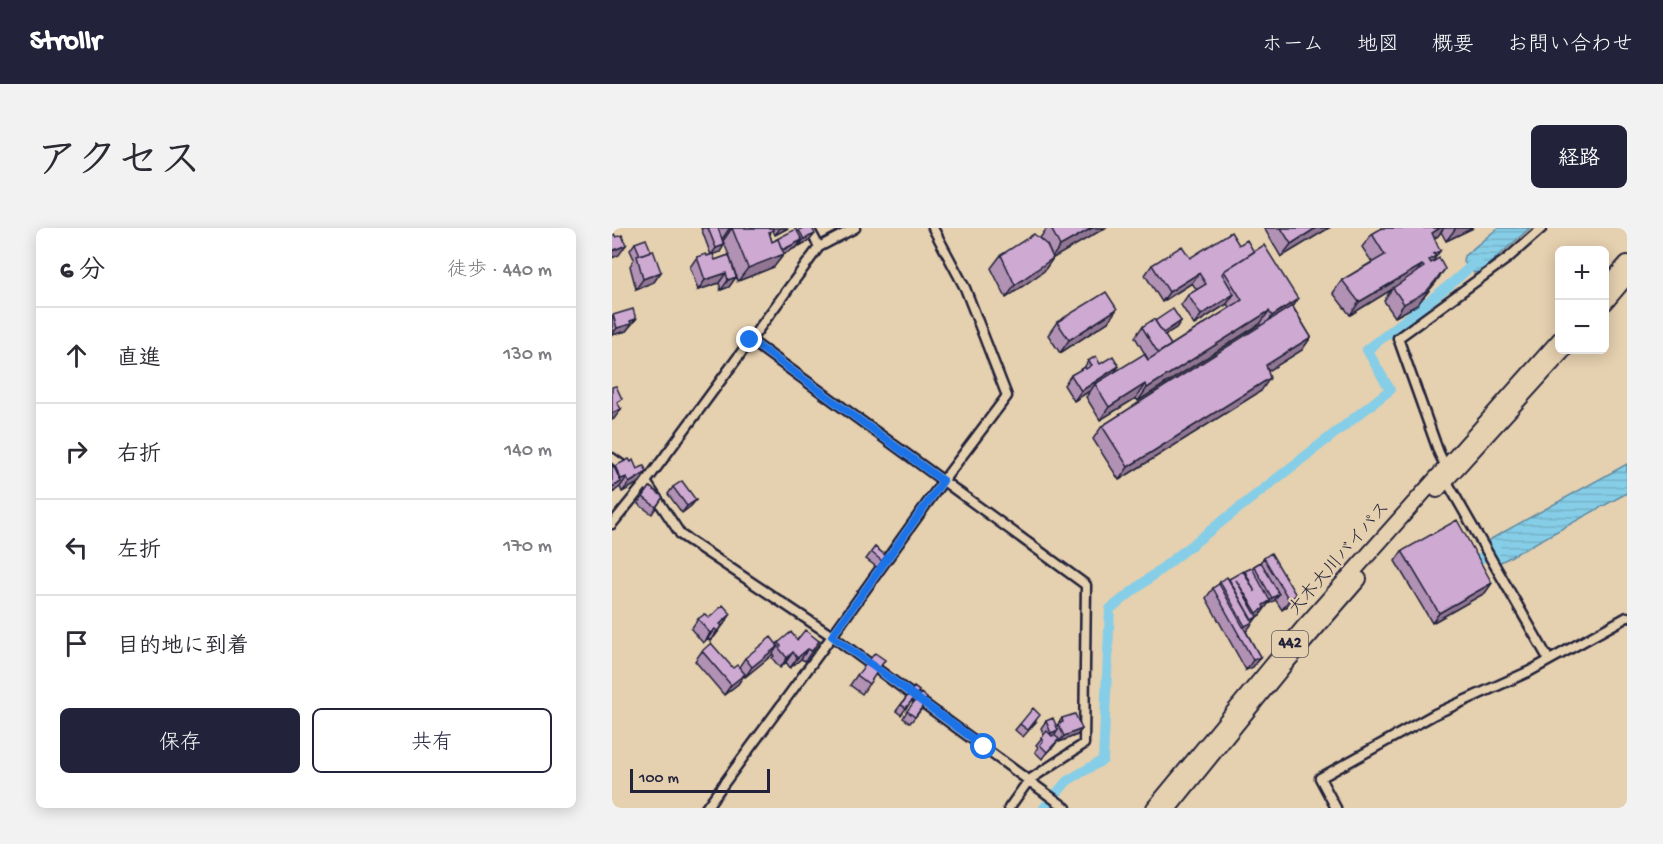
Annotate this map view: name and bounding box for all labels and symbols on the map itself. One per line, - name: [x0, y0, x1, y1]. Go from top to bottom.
- route end: [736, 326, 762, 352]
- street label: 大木大川バイパス: [1284, 497, 1395, 620]
- road number: 442: [1272, 631, 1308, 657]
- route start: [970, 733, 996, 759]
- scale bar: [630, 766, 770, 794]

